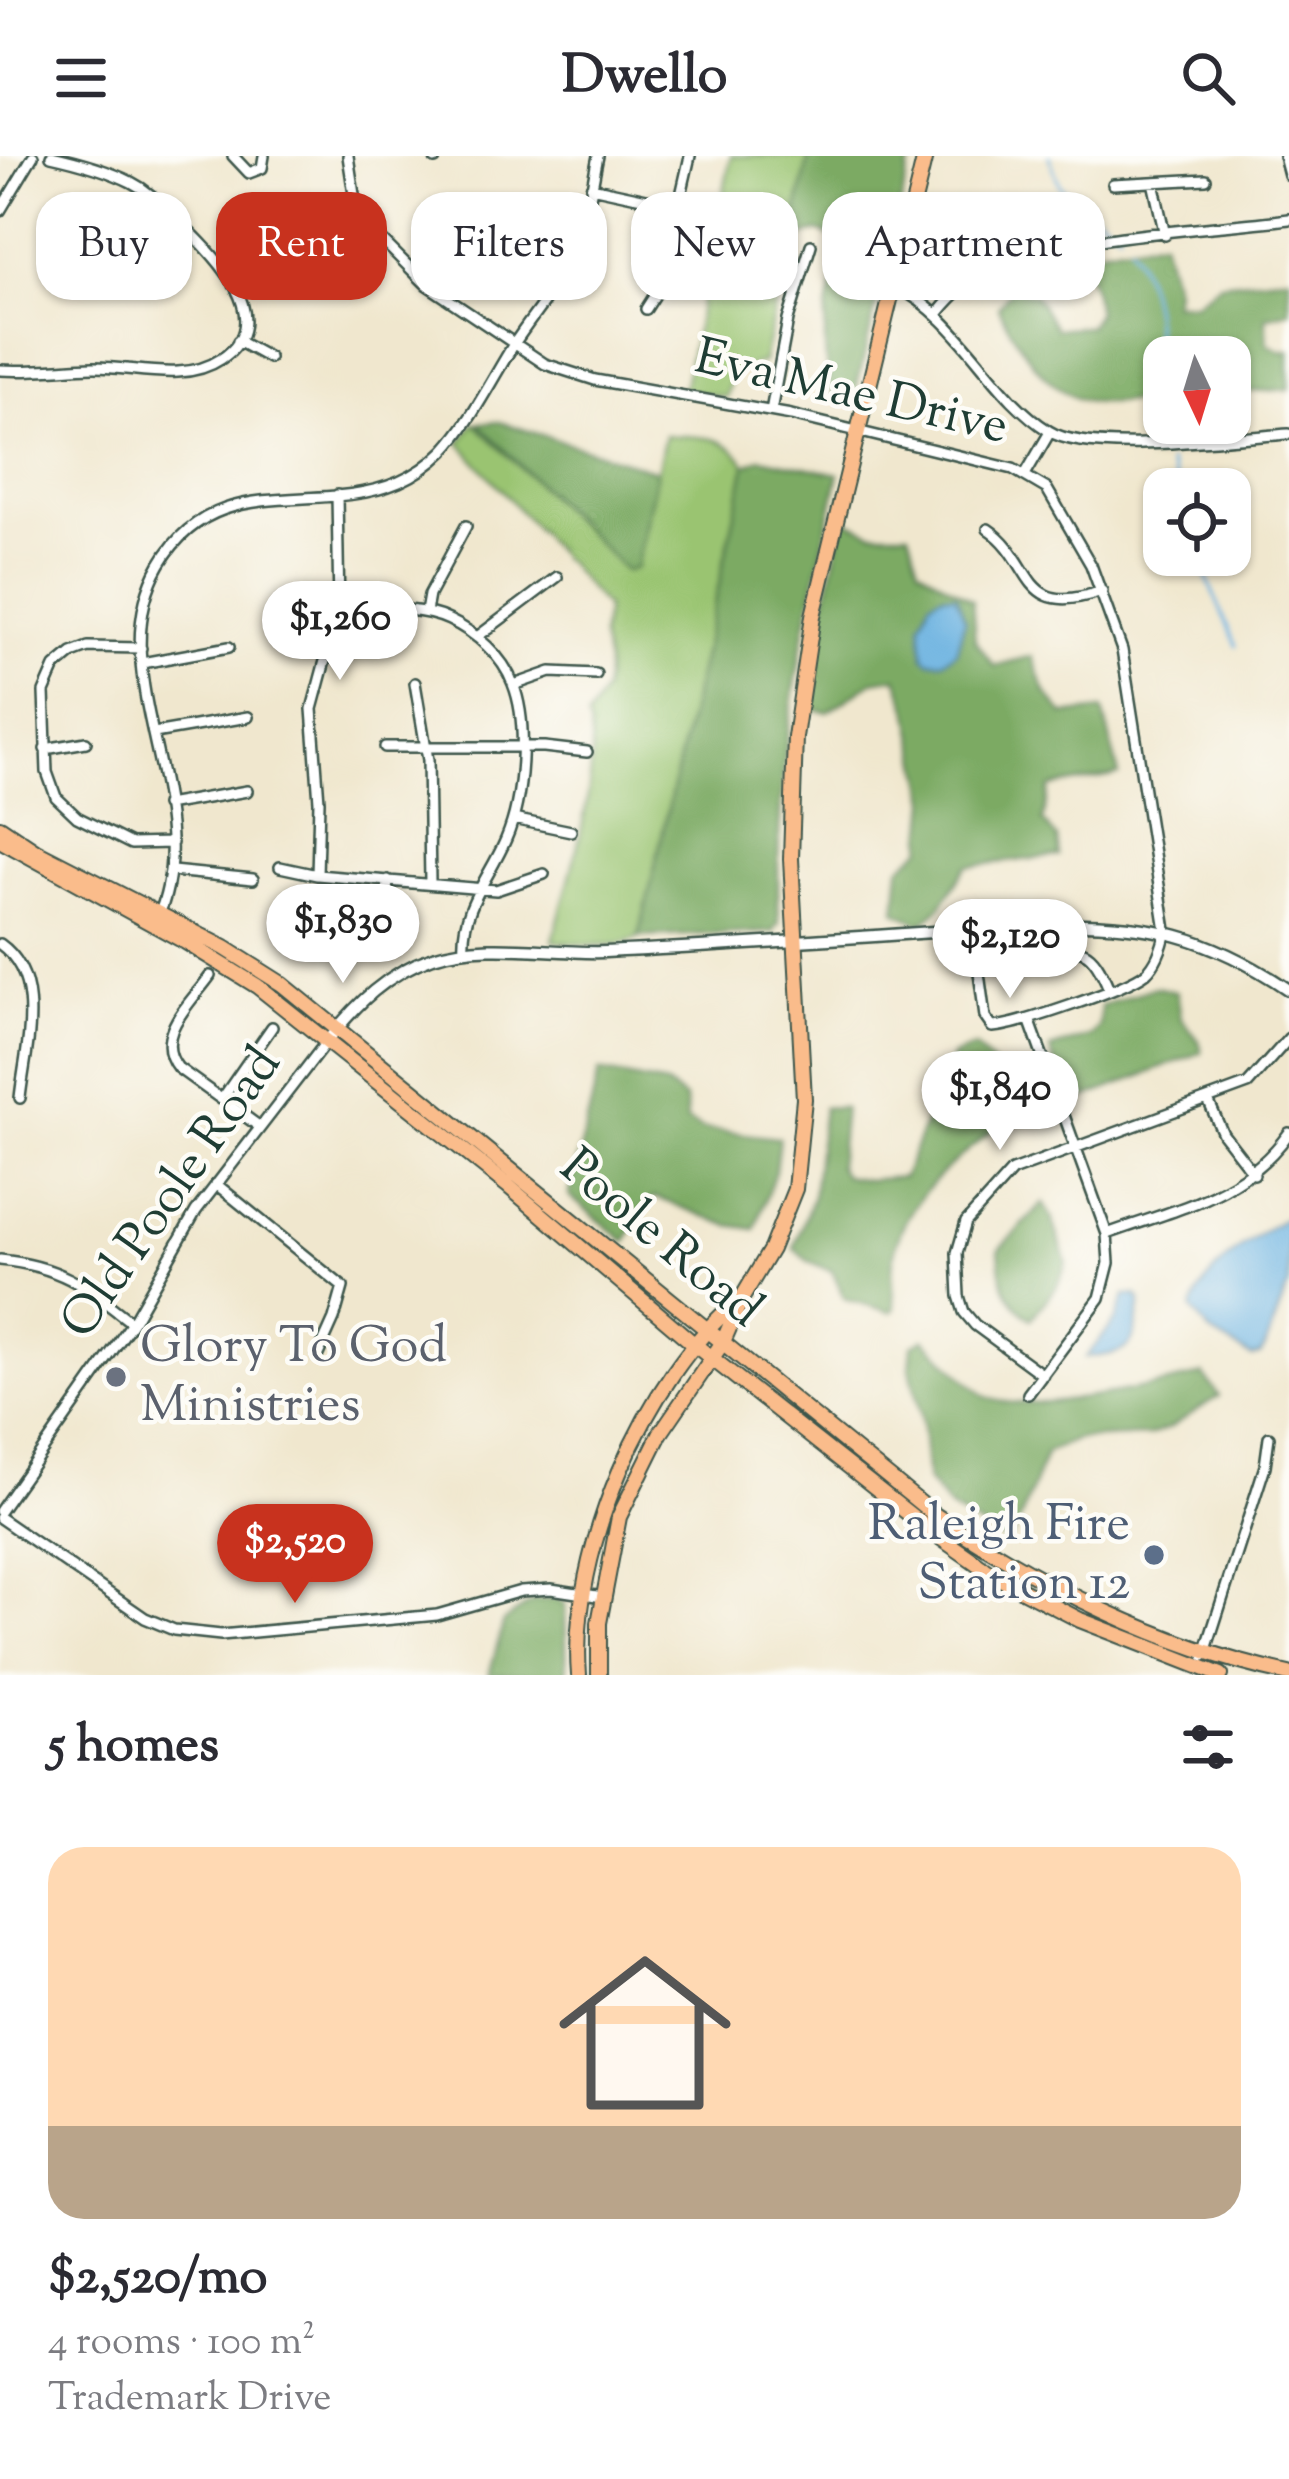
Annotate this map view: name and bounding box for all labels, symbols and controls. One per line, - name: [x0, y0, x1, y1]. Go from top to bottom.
- text: Dwello: [562, 39, 727, 117]
- icon: menu: [48, 45, 114, 111]
- icon: search: [1175, 45, 1241, 111]
- chip: Buy: [36, 192, 192, 300]
- chip: Rent: [216, 192, 387, 300]
- chip: Filters: [411, 192, 607, 300]
- chip: New: [631, 192, 798, 300]
- chip: Apartment: [822, 192, 1105, 300]
- street label: Eva Mae Drive: [687, 323, 1015, 465]
- north arrow: [1143, 336, 1251, 444]
- map controls: [1143, 336, 1251, 576]
- button: locate: [1143, 468, 1251, 576]
- pin: $1,260: [242, 581, 438, 683]
- text: $1,260: [289, 592, 391, 648]
- pin: $1,830: [245, 884, 441, 986]
- text: $1,830: [293, 895, 393, 951]
- pin: $2,120: [912, 899, 1108, 1001]
- text: $2,120: [960, 910, 1060, 966]
- street label: Old Poole Road: [45, 1033, 301, 1355]
- pin: $1,840: [902, 1051, 1098, 1153]
- text: $1,840: [949, 1062, 1051, 1118]
- street label: Poole Road: [543, 1133, 777, 1347]
- place label: Glory To God Ministries: [140, 1312, 447, 1444]
- marker: Glory To God Ministries: [103, 1364, 129, 1390]
- place label: Raleigh Fire Station 12: [868, 1490, 1130, 1622]
- pin: $2,520: [197, 1504, 393, 1606]
- text: $2,520: [244, 1515, 346, 1571]
- marker: Raleigh Fire Station 12: [1141, 1542, 1167, 1568]
- text: 5 homes: [48, 1711, 219, 1784]
- icon: filters: [1175, 1714, 1241, 1780]
- icon: home: [537, 1925, 753, 2141]
- text: $2,520/mo: [48, 2243, 267, 2316]
- text: 4 rooms · 100 m²: [48, 2316, 315, 2372]
- text: Trademark Drive: [48, 2372, 331, 2428]

